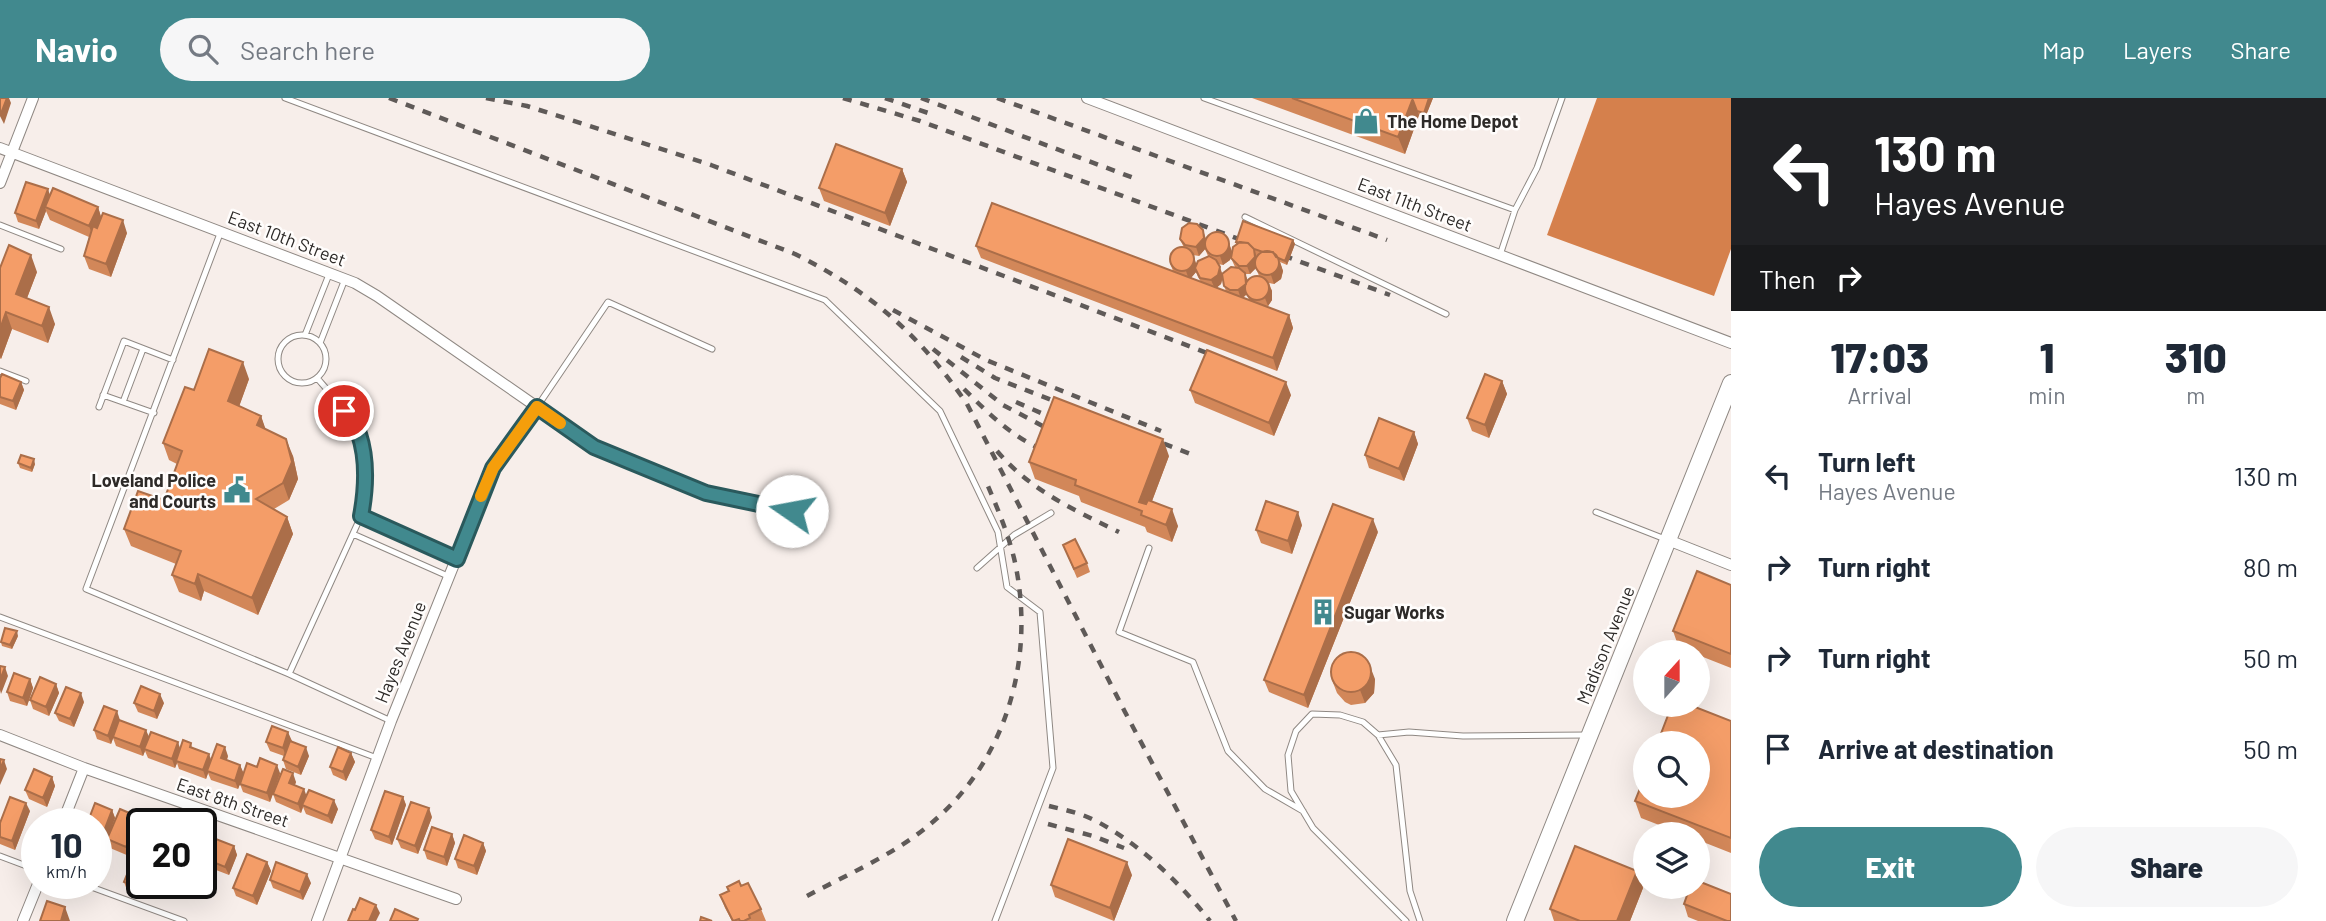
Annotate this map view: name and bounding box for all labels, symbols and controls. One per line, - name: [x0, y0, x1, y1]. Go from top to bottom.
- search box: [160, 18, 650, 81]
- text: Navio: [35, 29, 118, 69]
- icon: search: [184, 30, 222, 68]
- text: Search here: [240, 34, 375, 65]
- text: Map: [2042, 35, 2085, 64]
- text: Layers: [2123, 35, 2192, 64]
- text: Share: [2230, 35, 2291, 64]
- shop icon: The Home Depot: [1351, 106, 1381, 136]
- place label: The Home Depot: [1387, 110, 1518, 132]
- text: 130 m: [1874, 123, 1996, 182]
- icon: left: [1759, 126, 1850, 217]
- street label: East 11th Street: [1355, 172, 1475, 236]
- text: Hayes Avenue: [1874, 183, 2066, 221]
- street label: East 10th Street: [225, 205, 349, 271]
- icon: right: [1830, 259, 1868, 297]
- text: Then: [1759, 263, 1816, 294]
- text: 17:03: [1830, 331, 1929, 381]
- text: 1: [2039, 331, 2054, 381]
- text: 310: [2165, 331, 2227, 381]
- pin: [314, 381, 374, 441]
- text: Arrival: [1847, 381, 1912, 409]
- text: min: [2028, 381, 2066, 409]
- text: m: [2186, 381, 2205, 409]
- icon: arrive: [325, 392, 363, 430]
- text: Turn left: [1818, 446, 1916, 477]
- icon: left: [1759, 457, 1797, 495]
- text: 130 m: [2234, 460, 2298, 491]
- place label: Loveland Police and Courts: [91, 469, 216, 512]
- position arrow: [755, 474, 829, 548]
- public building icon: Loveland Police and Courts: [222, 475, 252, 505]
- text: Hayes Avenue: [1818, 477, 1956, 505]
- icon: right: [1759, 548, 1797, 586]
- text: Turn right: [1818, 551, 1931, 582]
- text: 80 m: [2243, 551, 2298, 582]
- street label: Madison Avenue: [1571, 583, 1639, 707]
- building icon: Sugar Works: [1308, 597, 1338, 627]
- street label: Hayes Avenue: [370, 598, 430, 706]
- place label: Sugar Works: [1344, 601, 1445, 623]
- icon: right: [1759, 639, 1797, 677]
- north arrow: [1633, 640, 1710, 718]
- map controls: [1633, 640, 1710, 899]
- text: Turn right: [1818, 642, 1931, 673]
- text: 50 m: [2243, 642, 2298, 673]
- icon: arrive: [1759, 730, 1797, 768]
- button: search: [1633, 731, 1710, 808]
- text: Arrive at destination: [1818, 733, 2054, 764]
- text: 50 m: [2243, 733, 2298, 764]
- street label: East 8th Street: [174, 773, 292, 831]
- speed limit sign: 20: [126, 808, 217, 899]
- button: layers: [1633, 822, 1710, 899]
- text: 10: [50, 823, 83, 865]
- button: Exit: [1759, 827, 2022, 907]
- button: Share: [2036, 827, 2298, 907]
- text: km/h: [46, 860, 87, 882]

